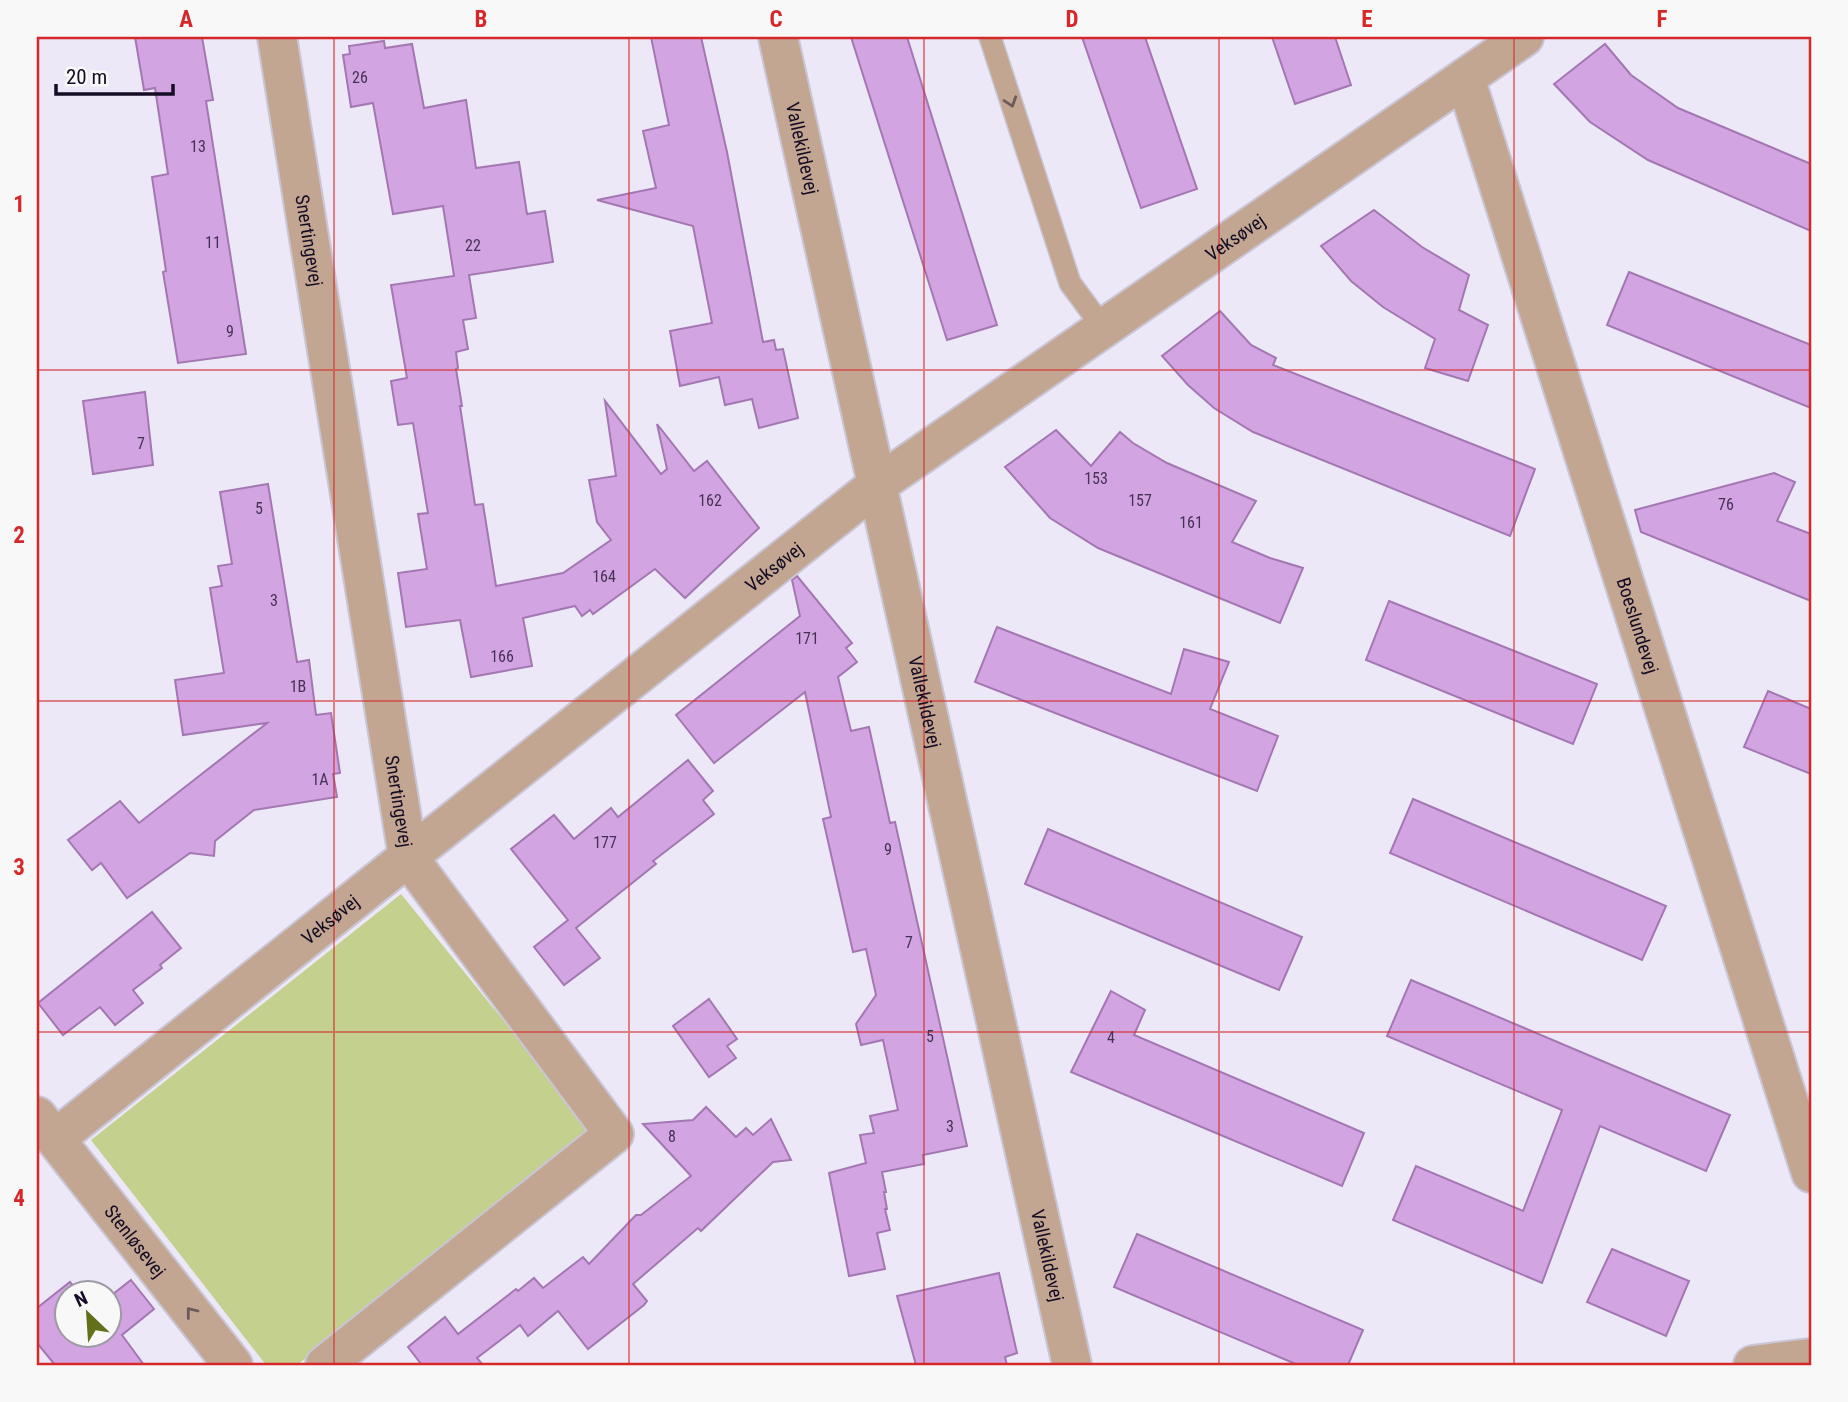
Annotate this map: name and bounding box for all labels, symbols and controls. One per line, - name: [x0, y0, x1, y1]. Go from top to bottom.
- text: A: [179, 6, 193, 33]
- text: B: [475, 6, 487, 33]
- text: C: [769, 6, 783, 33]
- text: D: [1066, 6, 1079, 33]
- text: E: [1361, 6, 1373, 33]
- text: F: [1657, 6, 1668, 33]
- scale bar: [56, 52, 173, 96]
- text: 20 m: [66, 65, 107, 89]
- house number: 26: [352, 68, 368, 87]
- one-way arrow: [1003, 95, 1017, 107]
- street label: Vallekildevej: [781, 100, 824, 197]
- house number: 13: [190, 137, 206, 156]
- text: 1: [13, 191, 25, 218]
- street label: Snertingevej: [291, 193, 328, 288]
- street label: Veksøvej: [1201, 208, 1269, 266]
- house number: 11: [205, 233, 221, 252]
- house number: 22: [465, 236, 481, 255]
- house number: 9: [226, 322, 234, 341]
- house number: 7: [137, 434, 145, 453]
- house number: 153: [1084, 469, 1108, 488]
- house number: 162: [698, 491, 722, 510]
- house number: 157: [1128, 491, 1152, 510]
- house number: 76: [1718, 495, 1734, 514]
- house number: 5: [255, 499, 263, 518]
- house number: 161: [1179, 513, 1203, 532]
- text: 2: [13, 522, 25, 549]
- street label: Veksøvej: [741, 537, 807, 597]
- house number: 164: [592, 567, 616, 586]
- street label: Boeslundevej: [1612, 574, 1664, 676]
- house number: 3: [270, 591, 278, 610]
- house number: 171: [795, 629, 819, 648]
- house number: 166: [490, 647, 514, 666]
- street label: Vallekildevej: [904, 654, 947, 750]
- house number: 1B: [290, 677, 306, 696]
- street label: Snertingevej: [380, 754, 418, 849]
- house number: 1A: [311, 770, 329, 789]
- house number: 177: [593, 833, 617, 852]
- house number: 9: [884, 840, 892, 859]
- text: 3: [13, 854, 25, 881]
- street label: Veksøvej: [297, 889, 363, 949]
- house number: 7: [905, 933, 913, 952]
- house number: 5: [926, 1027, 934, 1046]
- house number: 4: [1107, 1028, 1115, 1047]
- house number: 3: [946, 1117, 954, 1136]
- house number: 8: [668, 1127, 676, 1146]
- text: 4: [13, 1185, 25, 1212]
- street label: Stenløsevej: [100, 1200, 171, 1282]
- street label: Vallekildevej: [1026, 1207, 1069, 1304]
- north arrow: [52, 1280, 122, 1350]
- text: N: [71, 1286, 91, 1312]
- one-way arrow: [187, 1307, 199, 1320]

